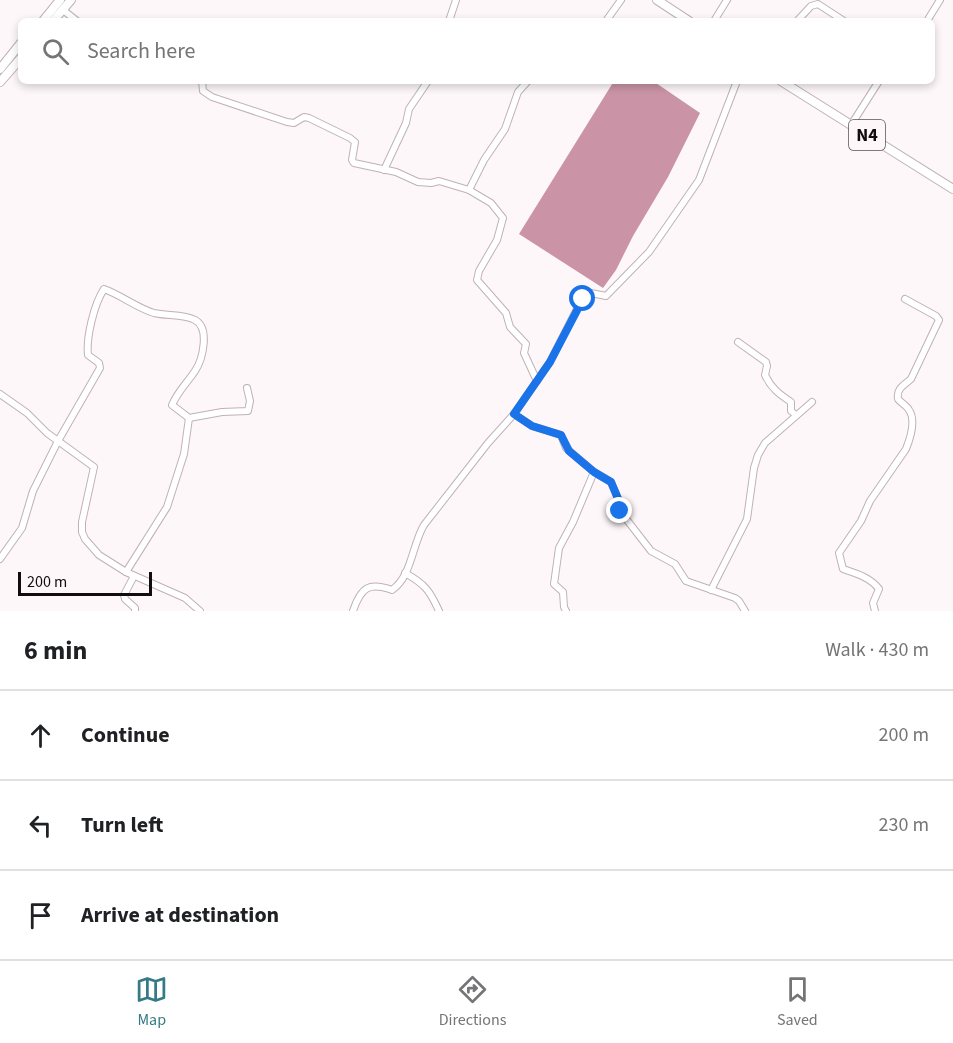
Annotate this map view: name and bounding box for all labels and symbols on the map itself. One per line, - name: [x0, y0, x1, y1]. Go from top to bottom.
- road number: N4: [849, 120, 885, 150]
- route start: [569, 285, 595, 311]
- route end: [606, 497, 632, 523]
- scale bar: [18, 569, 152, 596]

